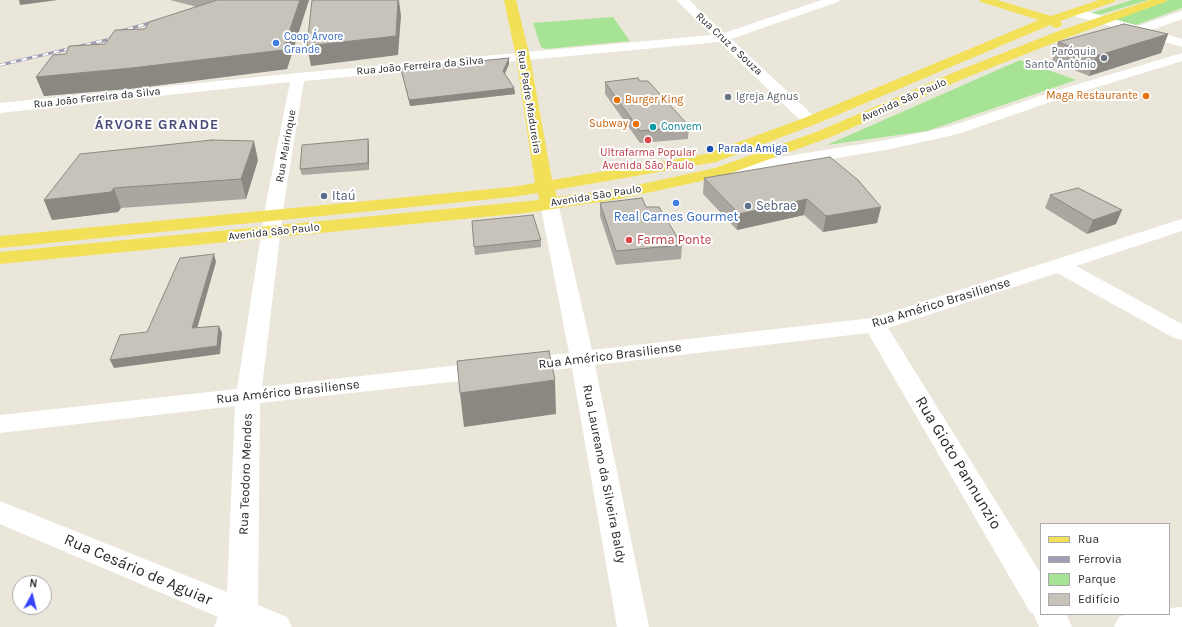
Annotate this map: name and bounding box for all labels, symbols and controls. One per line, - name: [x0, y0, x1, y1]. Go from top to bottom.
- street label: Rua Cruz e Souza: [693, 10, 765, 78]
- place label: Coop Árvore Grande: [284, 30, 343, 56]
- marker: Coop Árvore Grande: [271, 38, 281, 48]
- place label: Paróquia Santo Antônio: [1025, 45, 1096, 71]
- street label: Rua Padre Madureira: [514, 49, 544, 155]
- marker: Paróquia Santo Antônio: [1099, 53, 1109, 63]
- street label: Rua João Ferreira da Silva: [356, 54, 484, 78]
- street label: Avenida São Paulo: [859, 75, 949, 125]
- street label: Rua João Ferreira da Silva: [33, 85, 161, 111]
- place label: Maga Restaurante: [1046, 89, 1138, 103]
- place label: Igreja Agnus: [736, 90, 799, 104]
- marker: Maga Restaurante: [1141, 91, 1151, 101]
- marker: Igreja Agnus: [723, 92, 733, 102]
- place label: Burger King: [625, 93, 684, 107]
- marker: Burger King: [612, 95, 622, 105]
- street label: Rua Mairinque: [273, 109, 299, 183]
- district label: ÁRVORE GRANDE: [95, 117, 219, 133]
- place label: Subway: [589, 117, 628, 131]
- marker: Subway: [631, 119, 641, 129]
- place label: Convem: [661, 120, 702, 134]
- marker: Convem: [648, 122, 658, 132]
- marker: Ultrafarma Popular Avenida São Paulo: [643, 135, 653, 145]
- place label: Parada Amiga: [718, 142, 788, 156]
- marker: Parada Amiga: [705, 144, 715, 154]
- place label: Ultrafarma Popular Avenida São Paulo: [600, 146, 696, 172]
- street label: Avenida São Paulo: [550, 182, 642, 210]
- place label: Itaú: [332, 188, 356, 204]
- marker: Itaú: [319, 191, 329, 201]
- marker: Real Carnes Gourmet: [671, 198, 681, 208]
- place label: Sebrae: [756, 198, 797, 214]
- marker: Sebrae: [743, 201, 753, 211]
- place label: Real Carnes Gourmet: [614, 209, 738, 225]
- street label: Avenida São Paulo: [228, 221, 320, 243]
- place label: Farma Ponte: [637, 232, 711, 248]
- marker: Farma Ponte: [624, 235, 634, 245]
- street label: Rua Américo Brasiliense: [870, 274, 1012, 332]
- street label: Rua Américo Brasiliense: [538, 339, 682, 373]
- street label: Rua Américo Brasiliense: [216, 377, 360, 407]
- street label: Rua Laureano da Silveira Baldy: [579, 383, 629, 565]
- street label: Rua Gioto Pannunzio: [911, 393, 1005, 533]
- street label: Rua Teodoro Mendes: [236, 413, 256, 535]
- legend: [1040, 523, 1170, 615]
- street label: Rua Cesário de Aguiar: [61, 530, 215, 610]
- text: Rua: [1078, 532, 1099, 546]
- text: Ferrovia: [1078, 552, 1122, 566]
- text: Parque: [1078, 572, 1116, 586]
- north arrow: [12, 575, 52, 615]
- text: N: [29, 577, 38, 591]
- text: Edifício: [1078, 592, 1119, 606]

